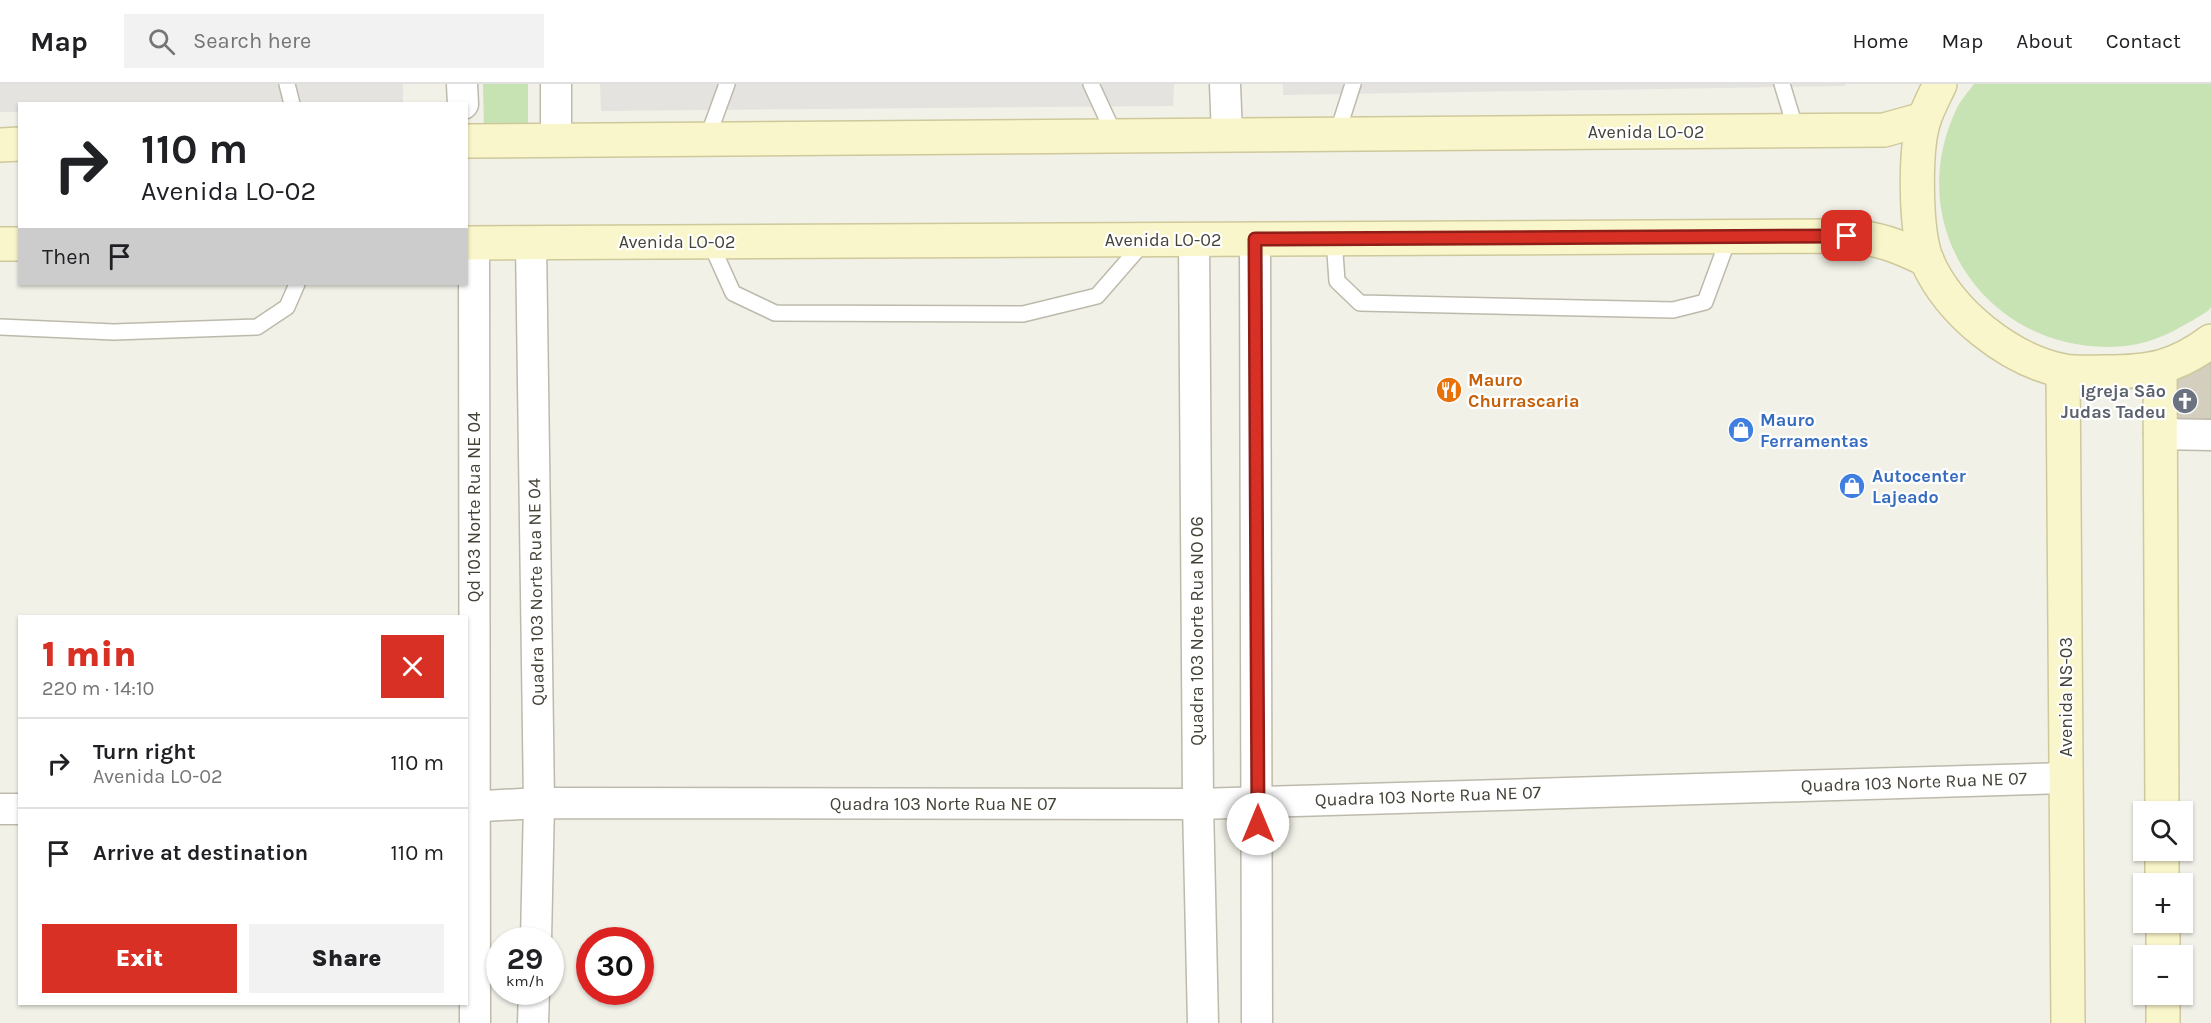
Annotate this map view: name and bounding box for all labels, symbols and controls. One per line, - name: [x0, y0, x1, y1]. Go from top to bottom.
- search box: [124, 14, 544, 68]
- text: Map: [30, 25, 88, 58]
- icon: search: [145, 25, 178, 58]
- text: Search here: [193, 28, 311, 54]
- text: Home: [1853, 29, 1909, 53]
- text: Map: [1942, 29, 1983, 53]
- text: About: [2016, 29, 2073, 53]
- text: Contact: [2106, 29, 2181, 53]
- street label: Avenida LO-02: [1588, 121, 1704, 143]
- text: 110 m: [141, 124, 248, 174]
- icon: right: [42, 126, 120, 204]
- text: Avenida LO-02: [141, 175, 316, 207]
- pin: [1821, 210, 1872, 261]
- icon: arrive: [1830, 219, 1863, 252]
- street label: Avenida LO-02: [1105, 229, 1221, 251]
- street label: Avenida LO-02: [619, 231, 735, 253]
- icon: arrive: [103, 240, 136, 273]
- text: Then: [42, 244, 91, 270]
- place label: Mauro Churrascaria: [1468, 369, 1580, 412]
- restaurant icon: Mauro Churrascaria: [1434, 375, 1464, 405]
- place label: Igreja São Judas Tadeu: [2061, 380, 2166, 423]
- church icon: Igreja São Judas Tadeu: [2170, 386, 2200, 416]
- place label: Mauro Ferramentas: [1760, 409, 1868, 452]
- street label: Qd 103 Norte Rua NE 04: [463, 412, 485, 602]
- shop icon: Mauro Ferramentas: [1726, 415, 1756, 445]
- place label: Autocenter Lajeado: [1872, 465, 1966, 508]
- shop icon: Autocenter Lajeado: [1837, 471, 1867, 501]
- street label: Quadra 103 Norte Rua NE 04: [523, 478, 549, 706]
- street label: Quadra 103 Norte Rua NO 06: [1186, 516, 1208, 746]
- text: 1 min: [42, 633, 136, 675]
- button: close: [381, 635, 444, 698]
- street label: Avenida NS-03: [2055, 637, 2077, 757]
- text: 220 m · 14:10: [42, 677, 154, 700]
- text: Turn right: [93, 739, 196, 765]
- icon: right: [42, 747, 75, 780]
- text: 110 m: [391, 750, 444, 776]
- text: Avenida LO-02: [93, 765, 223, 788]
- street label: Quadra 103 Norte Rua NE 07: [1801, 767, 2028, 797]
- street label: Quadra 103 Norte Rua NE 07: [1315, 781, 1542, 811]
- position arrow: [1226, 792, 1290, 856]
- street label: Quadra 103 Norte Rua NE 07: [830, 793, 1057, 815]
- map controls: [2133, 801, 2193, 1005]
- button: search: [2133, 801, 2193, 861]
- icon: arrive: [42, 837, 75, 870]
- text: Arrive at destination: [93, 840, 308, 866]
- text: 110 m: [391, 840, 444, 866]
- button: +: [2133, 873, 2193, 933]
- button: Exit: [42, 924, 237, 993]
- button: Share: [249, 924, 444, 993]
- speed limit sign: 30: [576, 927, 654, 1005]
- text: 29: [507, 941, 543, 977]
- button: −: [2133, 945, 2193, 1005]
- text: km/h: [506, 972, 544, 990]

